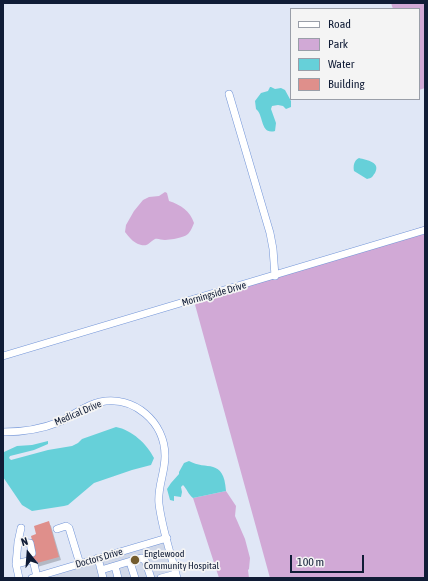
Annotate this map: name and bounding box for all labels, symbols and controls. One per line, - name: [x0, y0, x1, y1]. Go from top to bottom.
- legend: [290, 8, 420, 100]
- text: Road: [328, 17, 351, 31]
- text: Park: [328, 37, 348, 51]
- text: Water: [328, 57, 354, 71]
- text: Building: [328, 77, 365, 91]
- street label: Morningside Drive: [180, 279, 248, 309]
- street label: Medical Drive: [53, 398, 103, 428]
- north arrow: [8, 533, 48, 573]
- text: N: [20, 535, 29, 548]
- street label: Doctors Drive: [74, 546, 124, 570]
- scale bar: [292, 547, 366, 573]
- place label: Englewood Community Hospital: [144, 548, 219, 572]
- marker: Englewood Community Hospital: [129, 554, 141, 566]
- text: 100 m: [297, 555, 324, 569]

